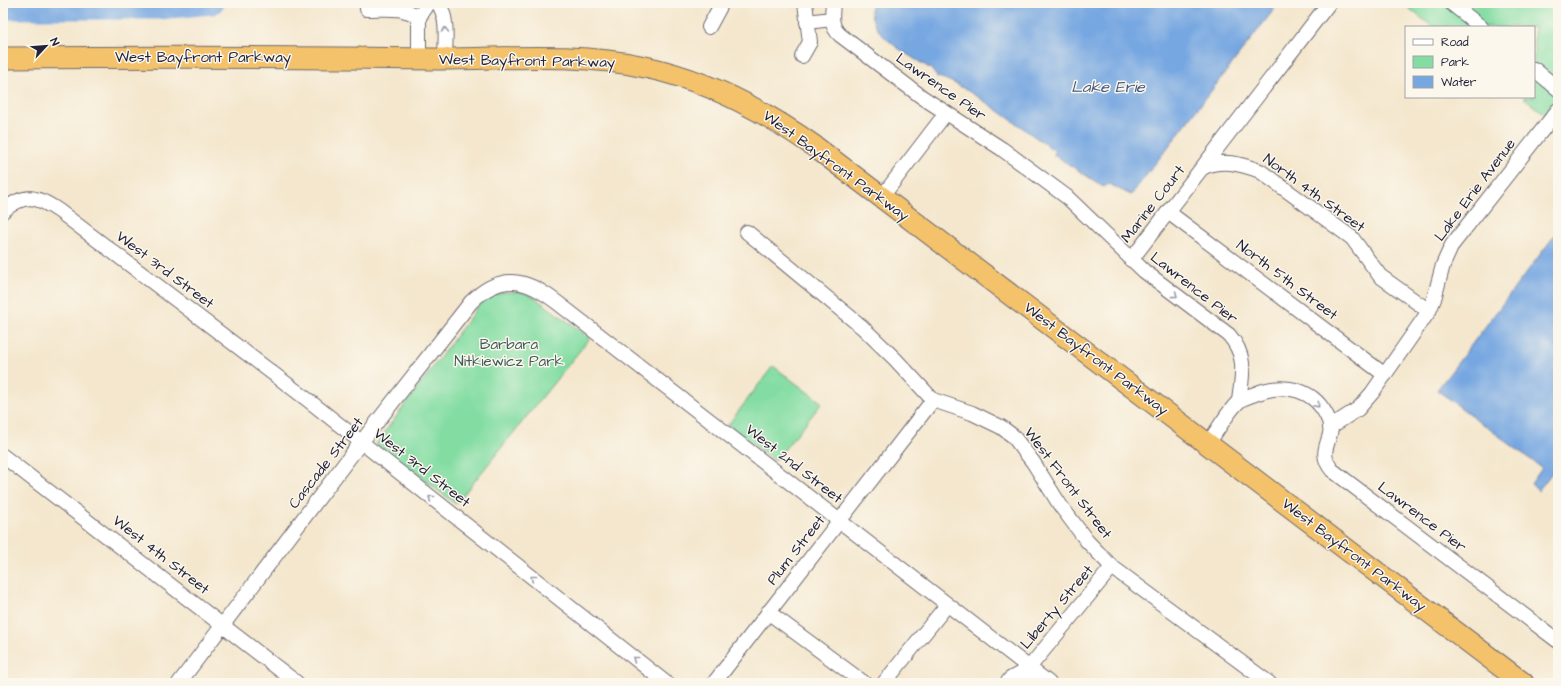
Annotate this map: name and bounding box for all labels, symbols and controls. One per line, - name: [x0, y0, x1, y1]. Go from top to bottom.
- north arrow: [26, 26, 66, 66]
- legend: [1405, 26, 1535, 98]
- one-way arrow: [441, 27, 449, 33]
- text: Road: [1441, 34, 1469, 51]
- text: N: [46, 35, 63, 48]
- street label: West Bayfront Parkway: [115, 47, 291, 69]
- street label: Lawrence Pier: [892, 48, 990, 126]
- street label: West Bayfront Parkway: [439, 49, 615, 74]
- text: Park: [1441, 54, 1469, 71]
- text: Water: [1441, 74, 1477, 91]
- water label: Lake Erie: [1071, 76, 1146, 98]
- street label: West Bayfront Parkway: [758, 106, 913, 227]
- street label: Lake Erie Avenue: [1429, 134, 1521, 246]
- street label: North 4th Street: [1259, 149, 1369, 237]
- street label: Marine Court: [1116, 161, 1190, 247]
- street label: West 3rd Street: [112, 226, 218, 314]
- street label: North 5th Street: [1232, 235, 1342, 325]
- street label: Lawrence Pier: [1146, 247, 1242, 329]
- one-way arrow: [1171, 290, 1178, 297]
- street label: West Bayfront Parkway: [1019, 298, 1173, 421]
- park label: Barbara Nitkiewicz Park: [454, 334, 564, 372]
- one-way arrow: [1313, 400, 1320, 407]
- street label: Cascade Street: [284, 413, 368, 513]
- street label: West 2nd Street: [741, 419, 847, 509]
- street label: West 3rd Street: [369, 423, 475, 513]
- street label: West Front Street: [1019, 423, 1117, 543]
- street label: Lawrence Pier: [1373, 477, 1471, 557]
- street label: West Bayfront Parkway: [1277, 494, 1431, 617]
- one-way arrow: [429, 495, 436, 502]
- street label: West 4th Street: [108, 510, 214, 600]
- street label: Plum Street: [762, 511, 830, 589]
- street label: Liberty Street: [1016, 560, 1099, 654]
- one-way arrow: [531, 576, 538, 583]
- one-way arrow: [633, 656, 640, 663]

